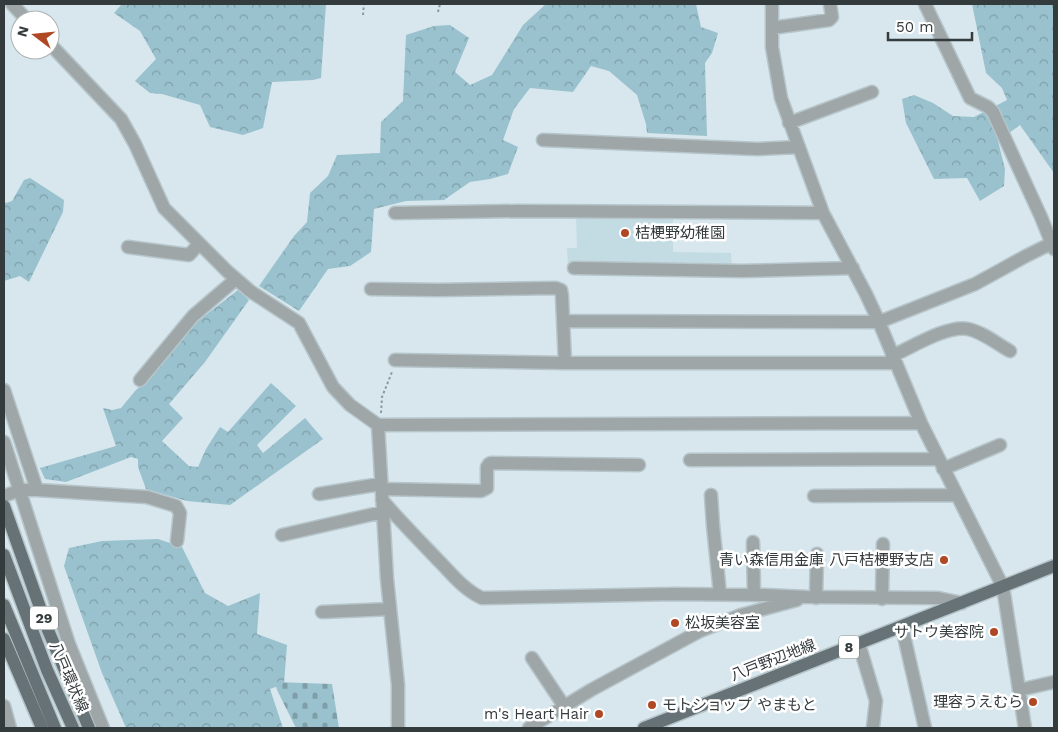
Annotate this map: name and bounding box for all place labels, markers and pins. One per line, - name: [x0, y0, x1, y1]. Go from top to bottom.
- place label: 桔梗野幼稚園: [635, 224, 725, 242]
- marker: 桔梗野幼稚園: [619, 227, 631, 239]
- place label: 青い森信用金庫 八戸桔梗野支店: [719, 551, 934, 569]
- marker: 青い森信用金庫 八戸桔梗野支店: [938, 554, 950, 566]
- place label: 松坂美容室: [685, 614, 760, 632]
- marker: 松坂美容室: [669, 617, 681, 629]
- place label: サトウ美容院: [894, 623, 984, 641]
- marker: サトウ美容院: [988, 626, 1000, 638]
- place label: 理容うえむら: [933, 693, 1023, 711]
- place label: モトショップ やまもと: [662, 696, 817, 714]
- marker: 理容うえむら: [1027, 696, 1039, 708]
- marker: モトショップ やまもと: [646, 699, 658, 711]
- place label: m's Heart Hair: [484, 705, 589, 723]
- marker: m's Heart Hair: [593, 708, 605, 720]

